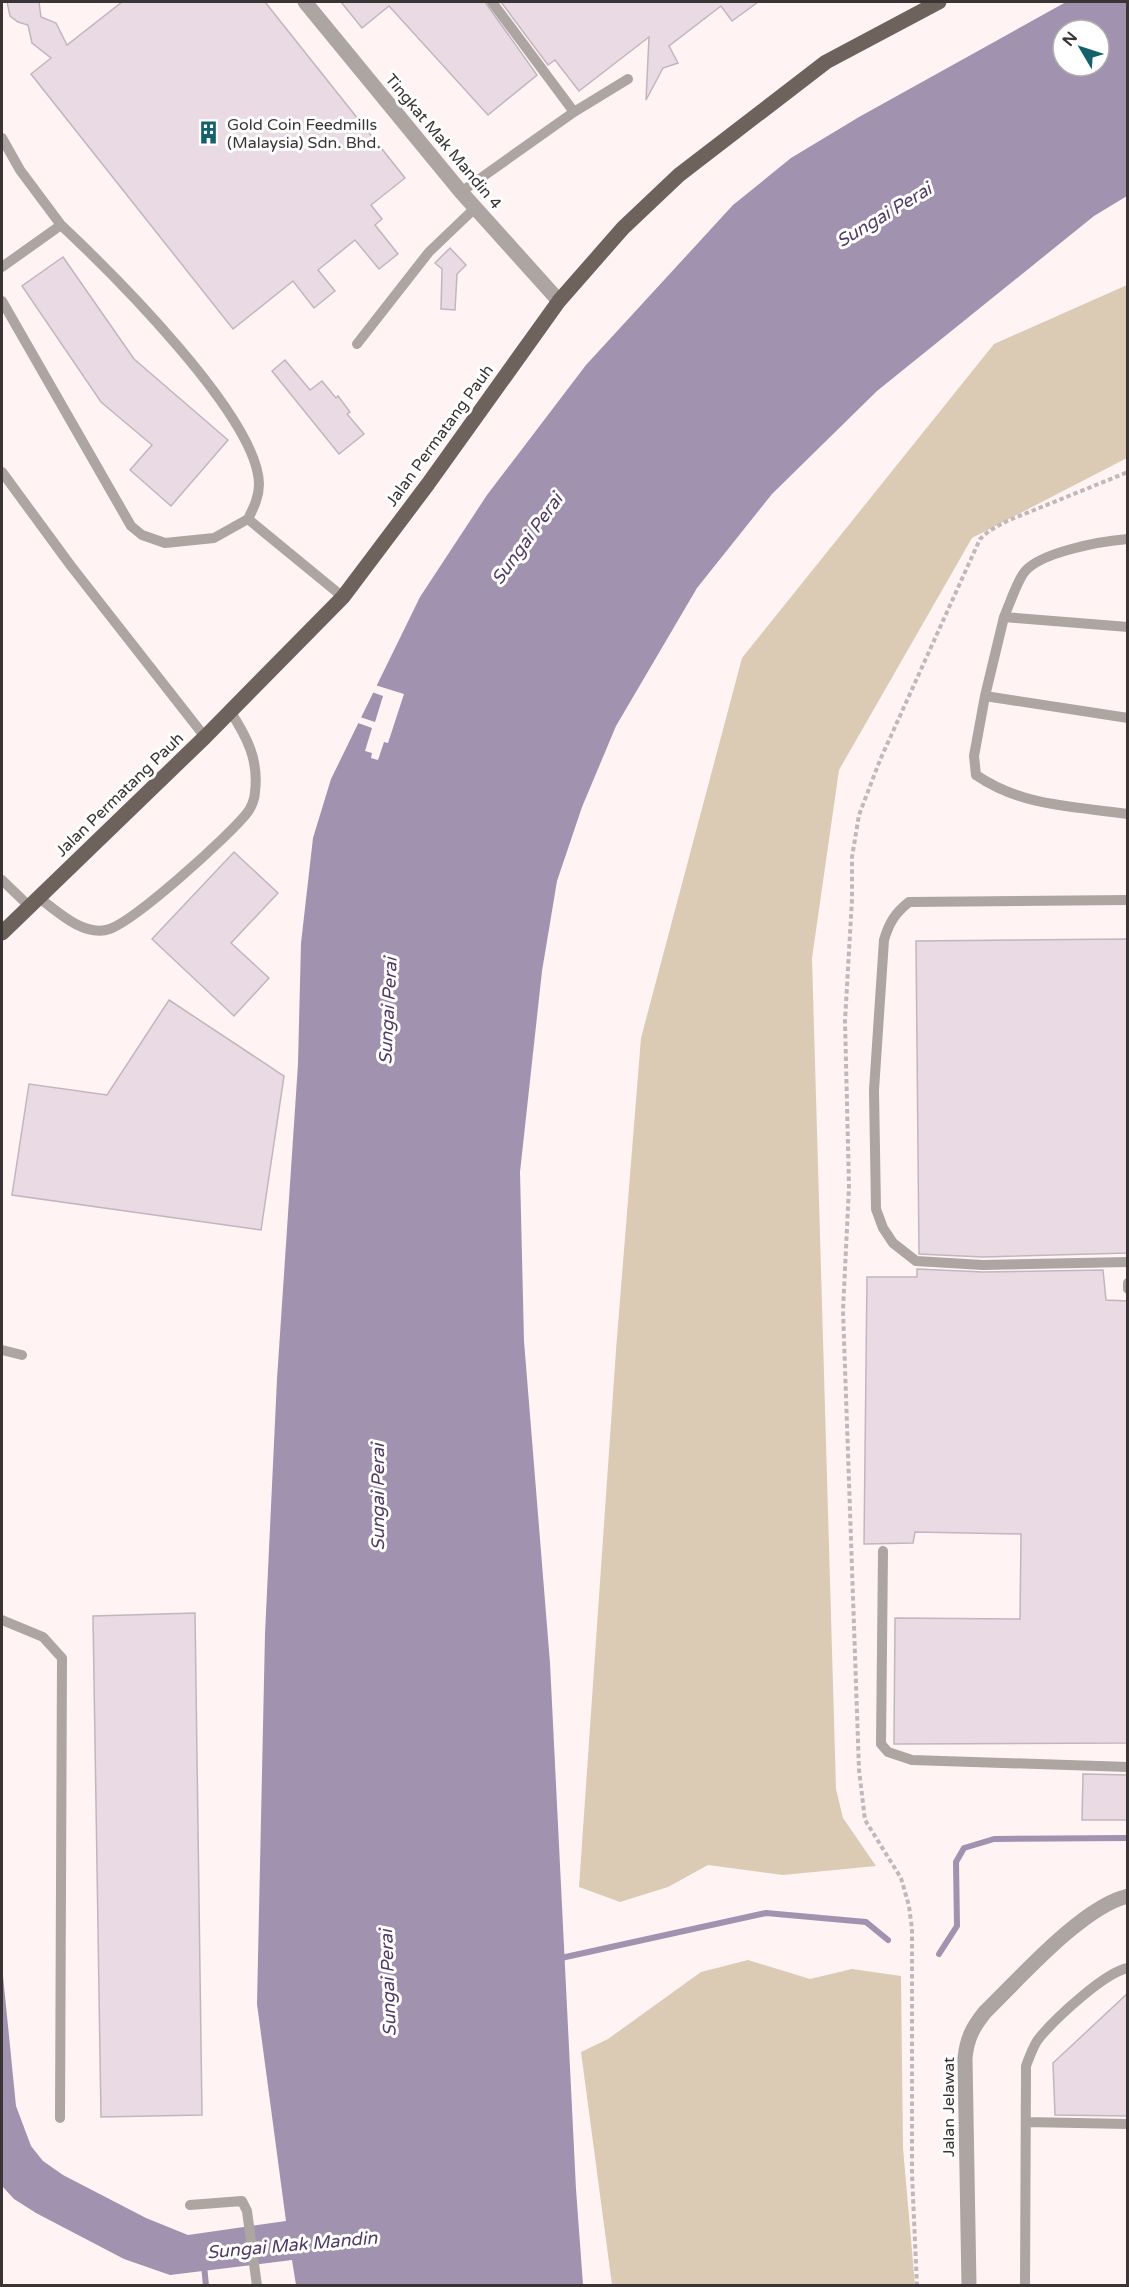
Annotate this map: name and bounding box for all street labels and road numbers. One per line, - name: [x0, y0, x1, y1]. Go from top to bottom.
- street label: Tingkat Mak Mandin 4: [381, 70, 506, 213]
- street label: Jalan Permatang Pauh: [382, 361, 498, 510]
- street label: Jalan Permatang Pauh: [51, 728, 188, 861]
- street label: Jalan Jelawat: [939, 2057, 959, 2157]

